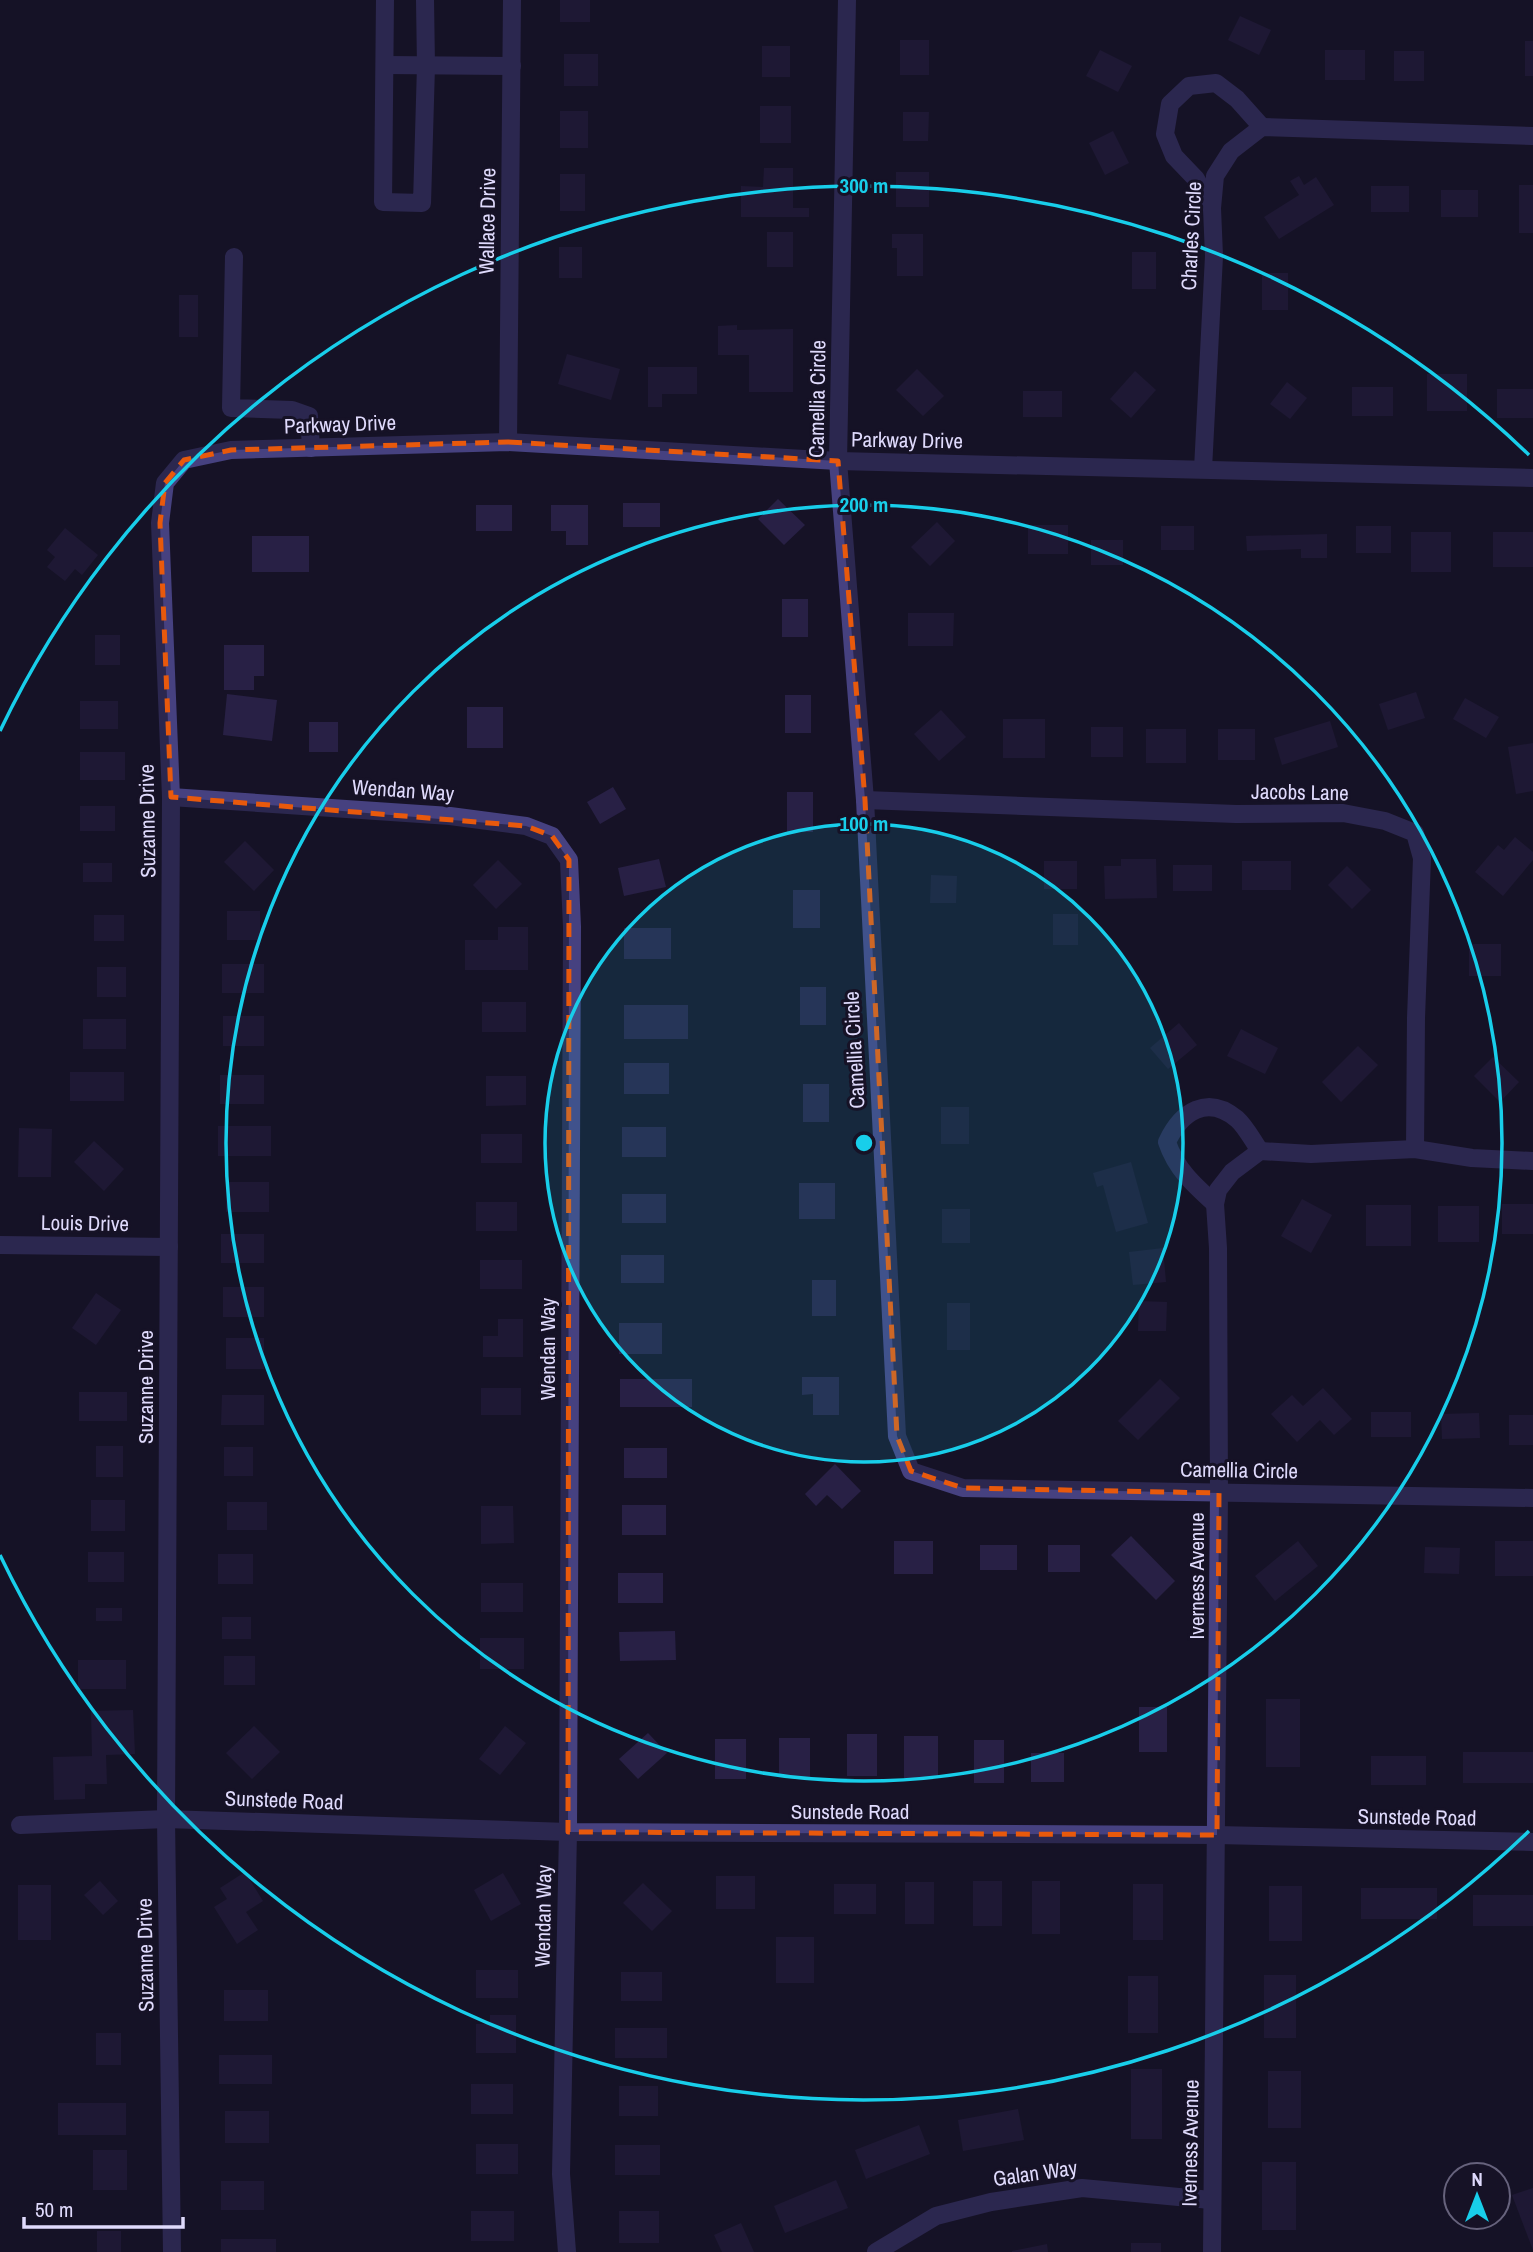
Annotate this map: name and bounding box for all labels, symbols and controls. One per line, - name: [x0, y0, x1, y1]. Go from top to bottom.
- street label: Wallace Drive: [472, 167, 502, 275]
- text: 300 m: [840, 171, 888, 200]
- street label: Charles Circle: [1174, 181, 1208, 291]
- street label: Camellia Circle: [801, 340, 833, 458]
- street label: Parkway Drive: [284, 408, 396, 440]
- street label: Parkway Drive: [851, 425, 963, 455]
- text: 200 m: [840, 490, 888, 519]
- street label: Suzanne Drive: [132, 764, 162, 878]
- street label: Wendan Way: [351, 772, 455, 808]
- street label: Jacobs Lane: [1251, 777, 1349, 807]
- text: 100 m: [840, 809, 888, 838]
- street label: Camellia Circle: [836, 990, 872, 1110]
- centre of rings: [852, 1131, 876, 1155]
- street label: Louis Drive: [41, 1208, 129, 1238]
- street label: Wendan Way: [533, 1297, 562, 1400]
- street label: Suzanne Drive: [131, 1330, 160, 1444]
- street label: Camellia Circle: [1180, 1454, 1298, 1486]
- street label: Iverness Avenue: [1182, 1512, 1211, 1640]
- street label: Sunstede Road: [224, 1783, 344, 1817]
- street label: Sunstede Road: [791, 1797, 909, 1826]
- street label: Sunstede Road: [1357, 1801, 1477, 1833]
- street label: Wendan Way: [528, 1864, 558, 1967]
- street label: Suzanne Drive: [130, 1898, 160, 2012]
- street label: Iverness Avenue: [1174, 2079, 1206, 2207]
- street label: Galan Way: [991, 2153, 1079, 2193]
- north arrow: [1442, 2161, 1512, 2231]
- text: N: [1471, 2166, 1483, 2192]
- scale bar: [24, 2186, 184, 2230]
- text: 50 m: [35, 2195, 73, 2224]

